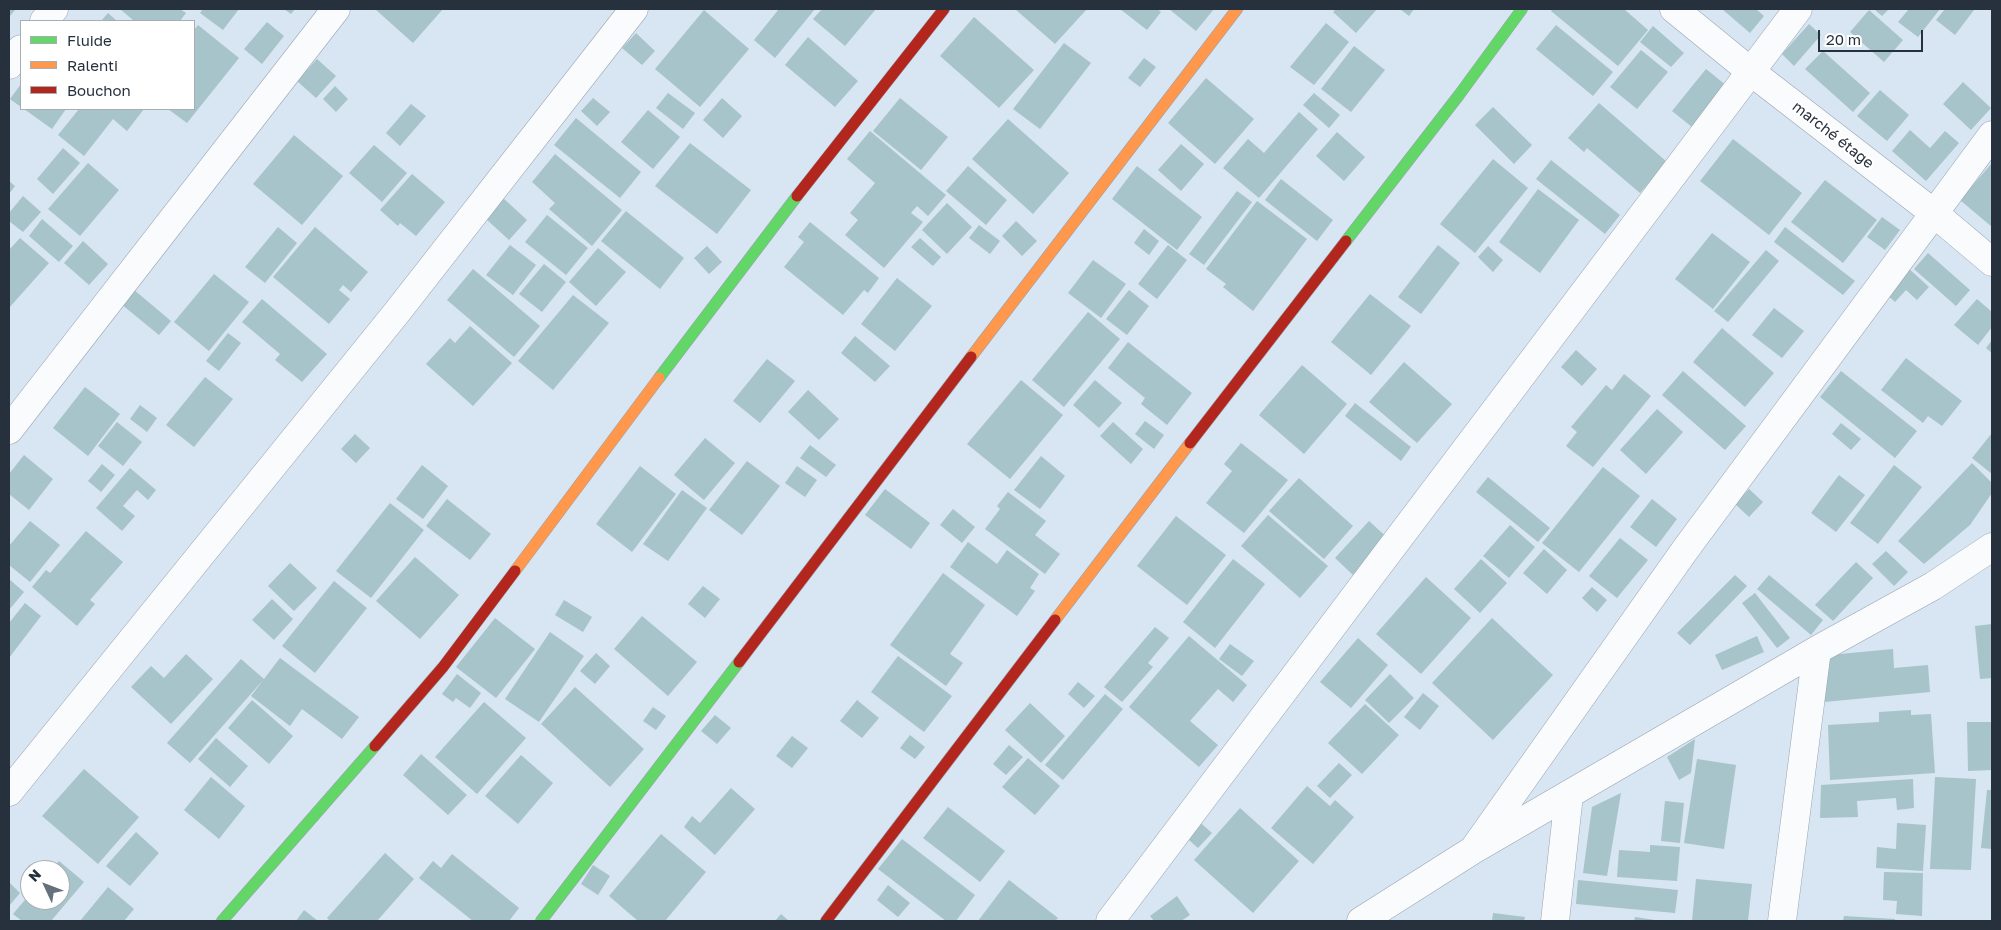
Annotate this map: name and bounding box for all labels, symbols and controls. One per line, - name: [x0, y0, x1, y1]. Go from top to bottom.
- legend: [20, 20, 195, 110]
- scale bar: [1821, 20, 1926, 52]
- text: 20 m: [1826, 30, 1861, 48]
- text: Fluide: [67, 31, 112, 49]
- text: Ralenti: [67, 56, 118, 74]
- text: Bouchon: [67, 81, 131, 99]
- street label: marché étage: [1789, 98, 1877, 172]
- north arrow: [20, 860, 70, 910]
- text: N: [25, 865, 44, 885]

